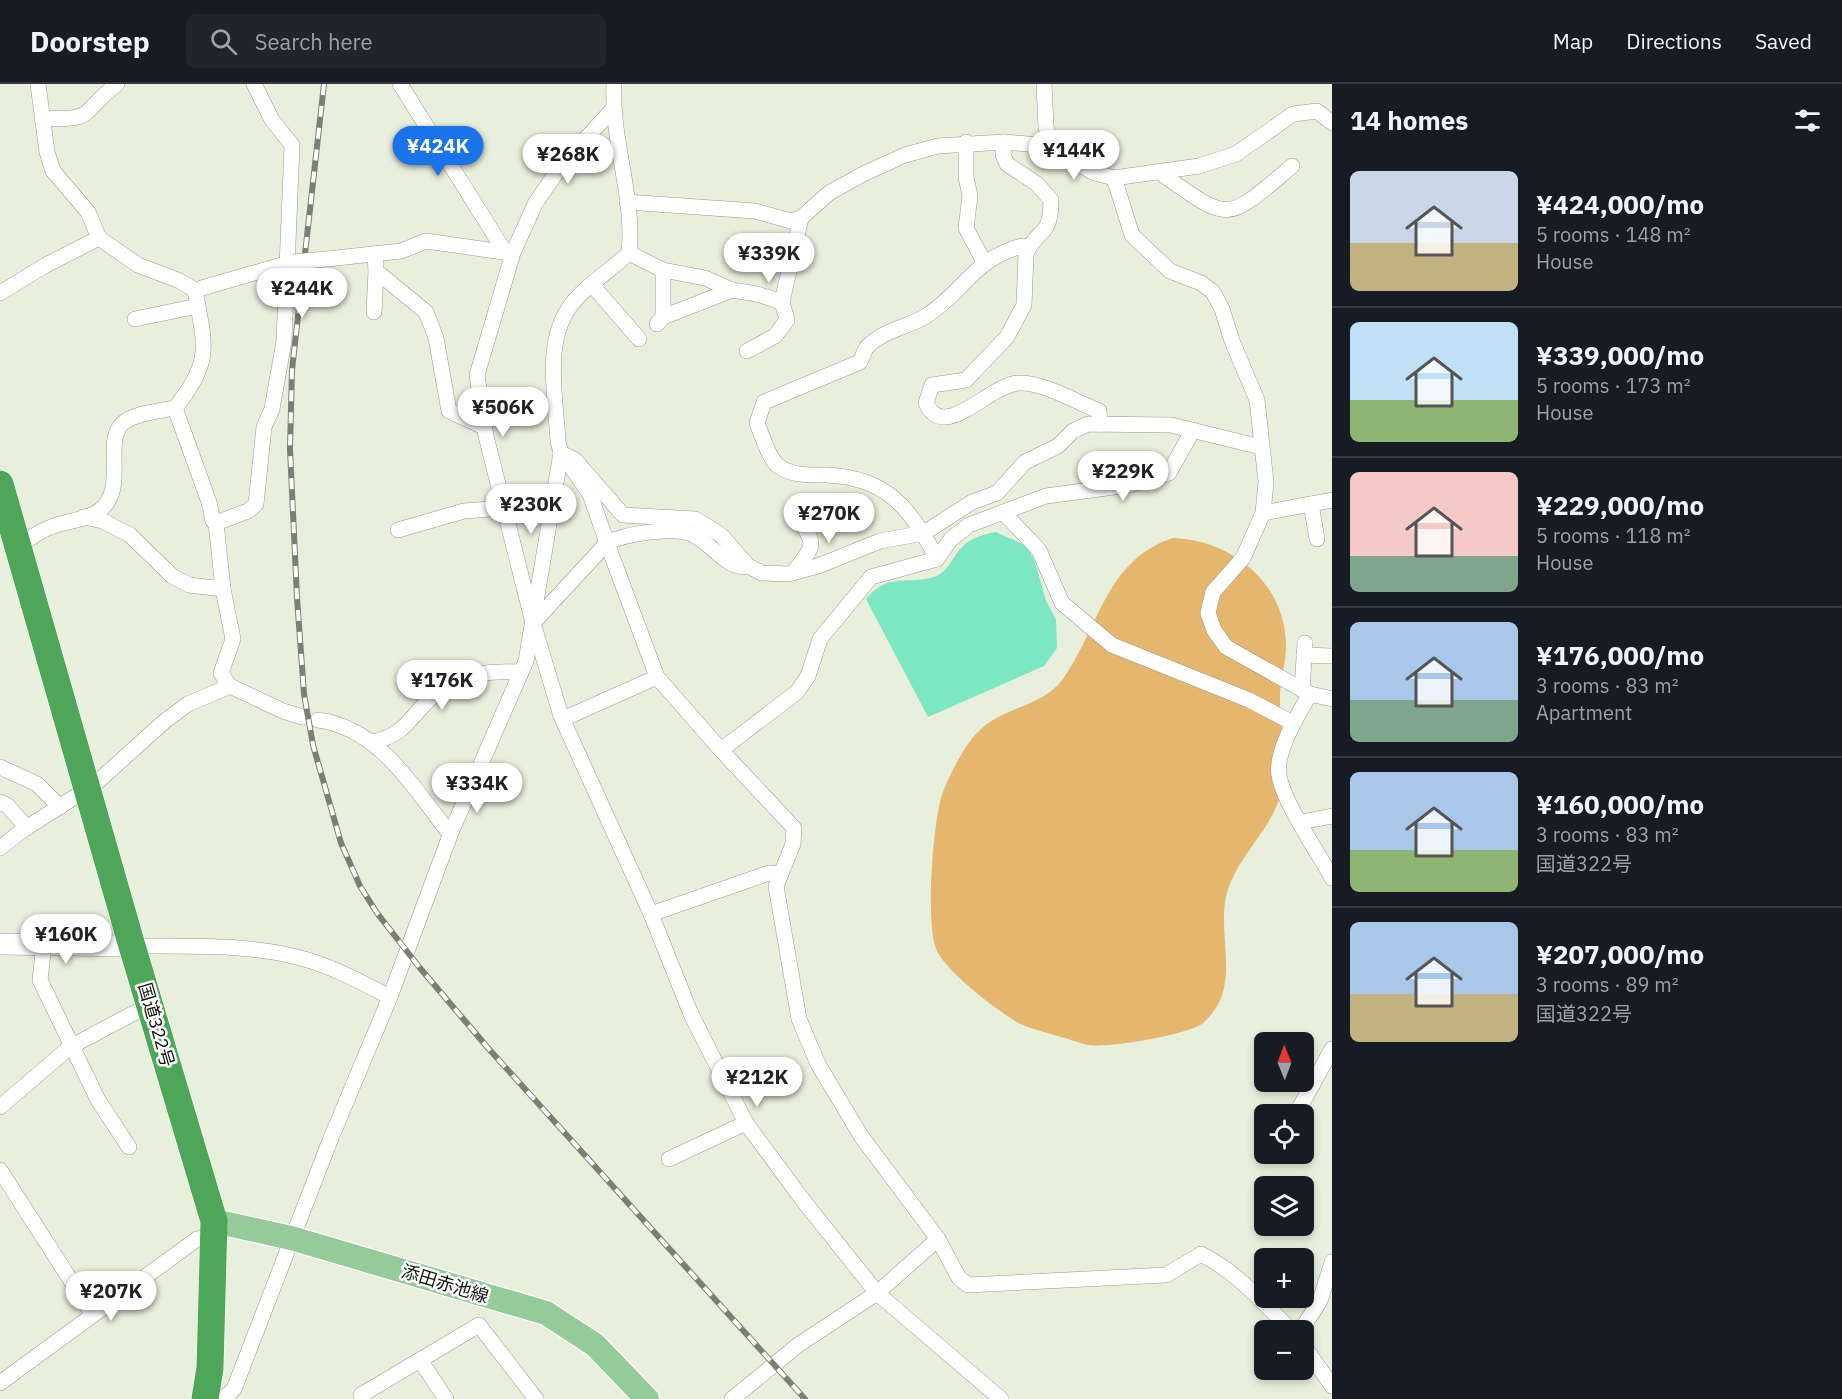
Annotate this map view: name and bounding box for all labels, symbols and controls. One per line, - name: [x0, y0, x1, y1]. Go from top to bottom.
- search box: [186, 14, 606, 68]
- text: Doorstep: [30, 23, 150, 60]
- icon: search: [207, 25, 240, 58]
- text: Search here: [255, 27, 373, 56]
- text: Map: [1553, 27, 1593, 55]
- text: Directions: [1626, 27, 1722, 55]
- text: Saved: [1755, 27, 1812, 55]
- text: 14 homes: [1350, 103, 1468, 137]
- icon: filters: [1791, 104, 1824, 137]
- pin: ¥424K: [396, 126, 480, 177]
- pin: ¥144K: [1032, 130, 1116, 181]
- text: ¥424K: [407, 132, 469, 159]
- pin: ¥268K: [526, 134, 610, 185]
- text: ¥144K: [1043, 136, 1105, 163]
- text: ¥268K: [537, 140, 599, 167]
- text: ¥424,000/mo: [1536, 187, 1704, 221]
- icon: home: [1398, 195, 1470, 267]
- text: 5 rooms · 148 m²: [1536, 221, 1691, 248]
- pin: ¥339K: [727, 233, 811, 284]
- text: ¥339K: [738, 239, 800, 266]
- text: House: [1536, 248, 1593, 275]
- pin: ¥244K: [260, 268, 344, 319]
- text: ¥244K: [271, 274, 333, 301]
- text: ¥339,000/mo: [1536, 338, 1704, 372]
- icon: home: [1398, 346, 1470, 418]
- text: 5 rooms · 173 m²: [1536, 372, 1691, 399]
- pin: ¥506K: [461, 387, 545, 438]
- text: ¥506K: [472, 393, 534, 420]
- text: House: [1536, 399, 1593, 426]
- pin: ¥229K: [1081, 451, 1165, 502]
- text: ¥229K: [1092, 457, 1154, 484]
- pin: ¥230K: [489, 484, 573, 535]
- text: ¥229,000/mo: [1536, 488, 1704, 522]
- text: ¥230K: [500, 490, 562, 517]
- pin: ¥270K: [787, 493, 871, 544]
- icon: home: [1398, 496, 1470, 568]
- text: ¥270K: [798, 499, 860, 526]
- text: 5 rooms · 118 m²: [1536, 522, 1691, 549]
- text: House: [1536, 549, 1593, 576]
- text: ¥176,000/mo: [1536, 638, 1704, 672]
- icon: home: [1398, 646, 1470, 718]
- pin: ¥176K: [400, 660, 484, 711]
- text: ¥176K: [411, 666, 473, 693]
- text: 3 rooms · 83 m²: [1536, 672, 1679, 699]
- text: Apartment: [1536, 699, 1632, 726]
- pin: ¥334K: [435, 763, 519, 814]
- text: ¥334K: [446, 769, 508, 796]
- text: ¥160,000/mo: [1536, 787, 1704, 821]
- icon: home: [1398, 796, 1470, 868]
- text: 3 rooms · 83 m²: [1536, 821, 1679, 848]
- text: 国道322号: [1536, 850, 1632, 877]
- pin: ¥160K: [24, 914, 108, 965]
- text: ¥160K: [35, 920, 97, 947]
- text: ¥207,000/mo: [1536, 937, 1704, 971]
- icon: home: [1398, 946, 1470, 1018]
- text: 3 rooms · 89 m²: [1536, 971, 1679, 998]
- street label: 国道322号: [134, 980, 179, 1070]
- text: 国道322号: [1536, 1000, 1632, 1027]
- north arrow: [1254, 1032, 1314, 1092]
- map controls: [1254, 1032, 1314, 1380]
- pin: ¥212K: [715, 1057, 799, 1108]
- text: ¥212K: [726, 1063, 788, 1090]
- button: locate: [1254, 1104, 1314, 1164]
- button: layers: [1254, 1176, 1314, 1236]
- button: +: [1254, 1248, 1314, 1308]
- street label: 添田赤池線: [399, 1259, 492, 1308]
- pin: ¥207K: [69, 1271, 153, 1322]
- text: ¥207K: [80, 1277, 142, 1304]
- button: −: [1254, 1320, 1314, 1380]

